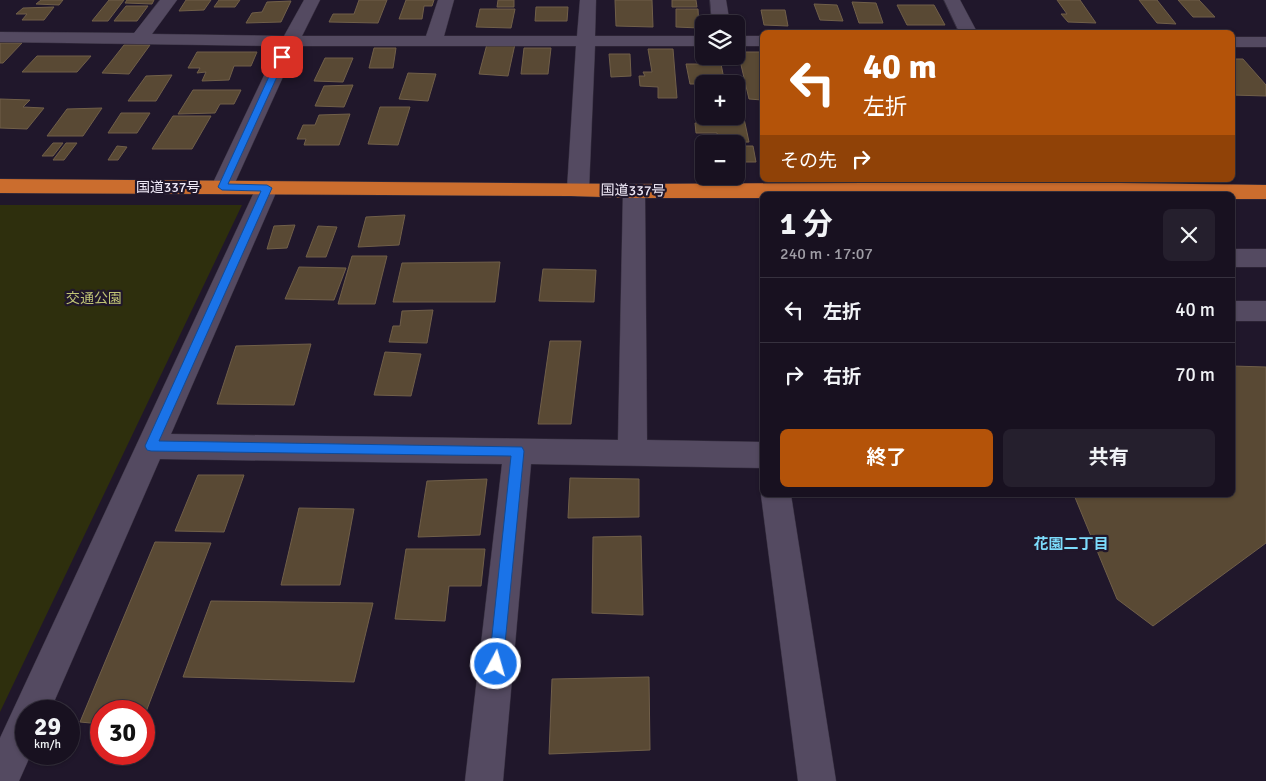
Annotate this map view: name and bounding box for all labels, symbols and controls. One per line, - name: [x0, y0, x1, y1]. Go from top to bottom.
- map controls: [695, 15, 745, 185]
- button: layers: [695, 15, 745, 65]
- pin: [261, 36, 303, 78]
- icon: arrive: [268, 43, 296, 71]
- text: 40 m: [863, 45, 937, 88]
- icon: left: [780, 50, 845, 115]
- button: +: [695, 75, 745, 125]
- text: 左折: [863, 93, 907, 120]
- button: −: [695, 135, 745, 185]
- icon: right: [847, 145, 875, 173]
- text: その先: [780, 149, 837, 173]
- street label: 国道337号: [136, 179, 200, 196]
- street label: 国道337号: [601, 181, 665, 200]
- text: 1 分: [780, 206, 833, 243]
- button: close: [1163, 209, 1215, 261]
- text: 240 m · 17:07: [780, 244, 873, 264]
- park label: 交通公園: [66, 290, 122, 307]
- icon: left: [780, 296, 808, 324]
- text: 40 m: [1175, 298, 1215, 322]
- text: 左折: [823, 300, 861, 324]
- icon: right: [780, 361, 808, 389]
- text: 70 m: [1175, 363, 1215, 387]
- text: 右折: [823, 365, 861, 389]
- button: 終了: [780, 429, 993, 487]
- button: 共有: [1003, 429, 1215, 487]
- district label: 花園二丁目: [1033, 535, 1109, 553]
- position arrow: [469, 637, 521, 689]
- speed limit sign: 30: [90, 700, 155, 765]
- text: 29: [34, 711, 61, 742]
- text: km/h: [34, 737, 61, 752]

